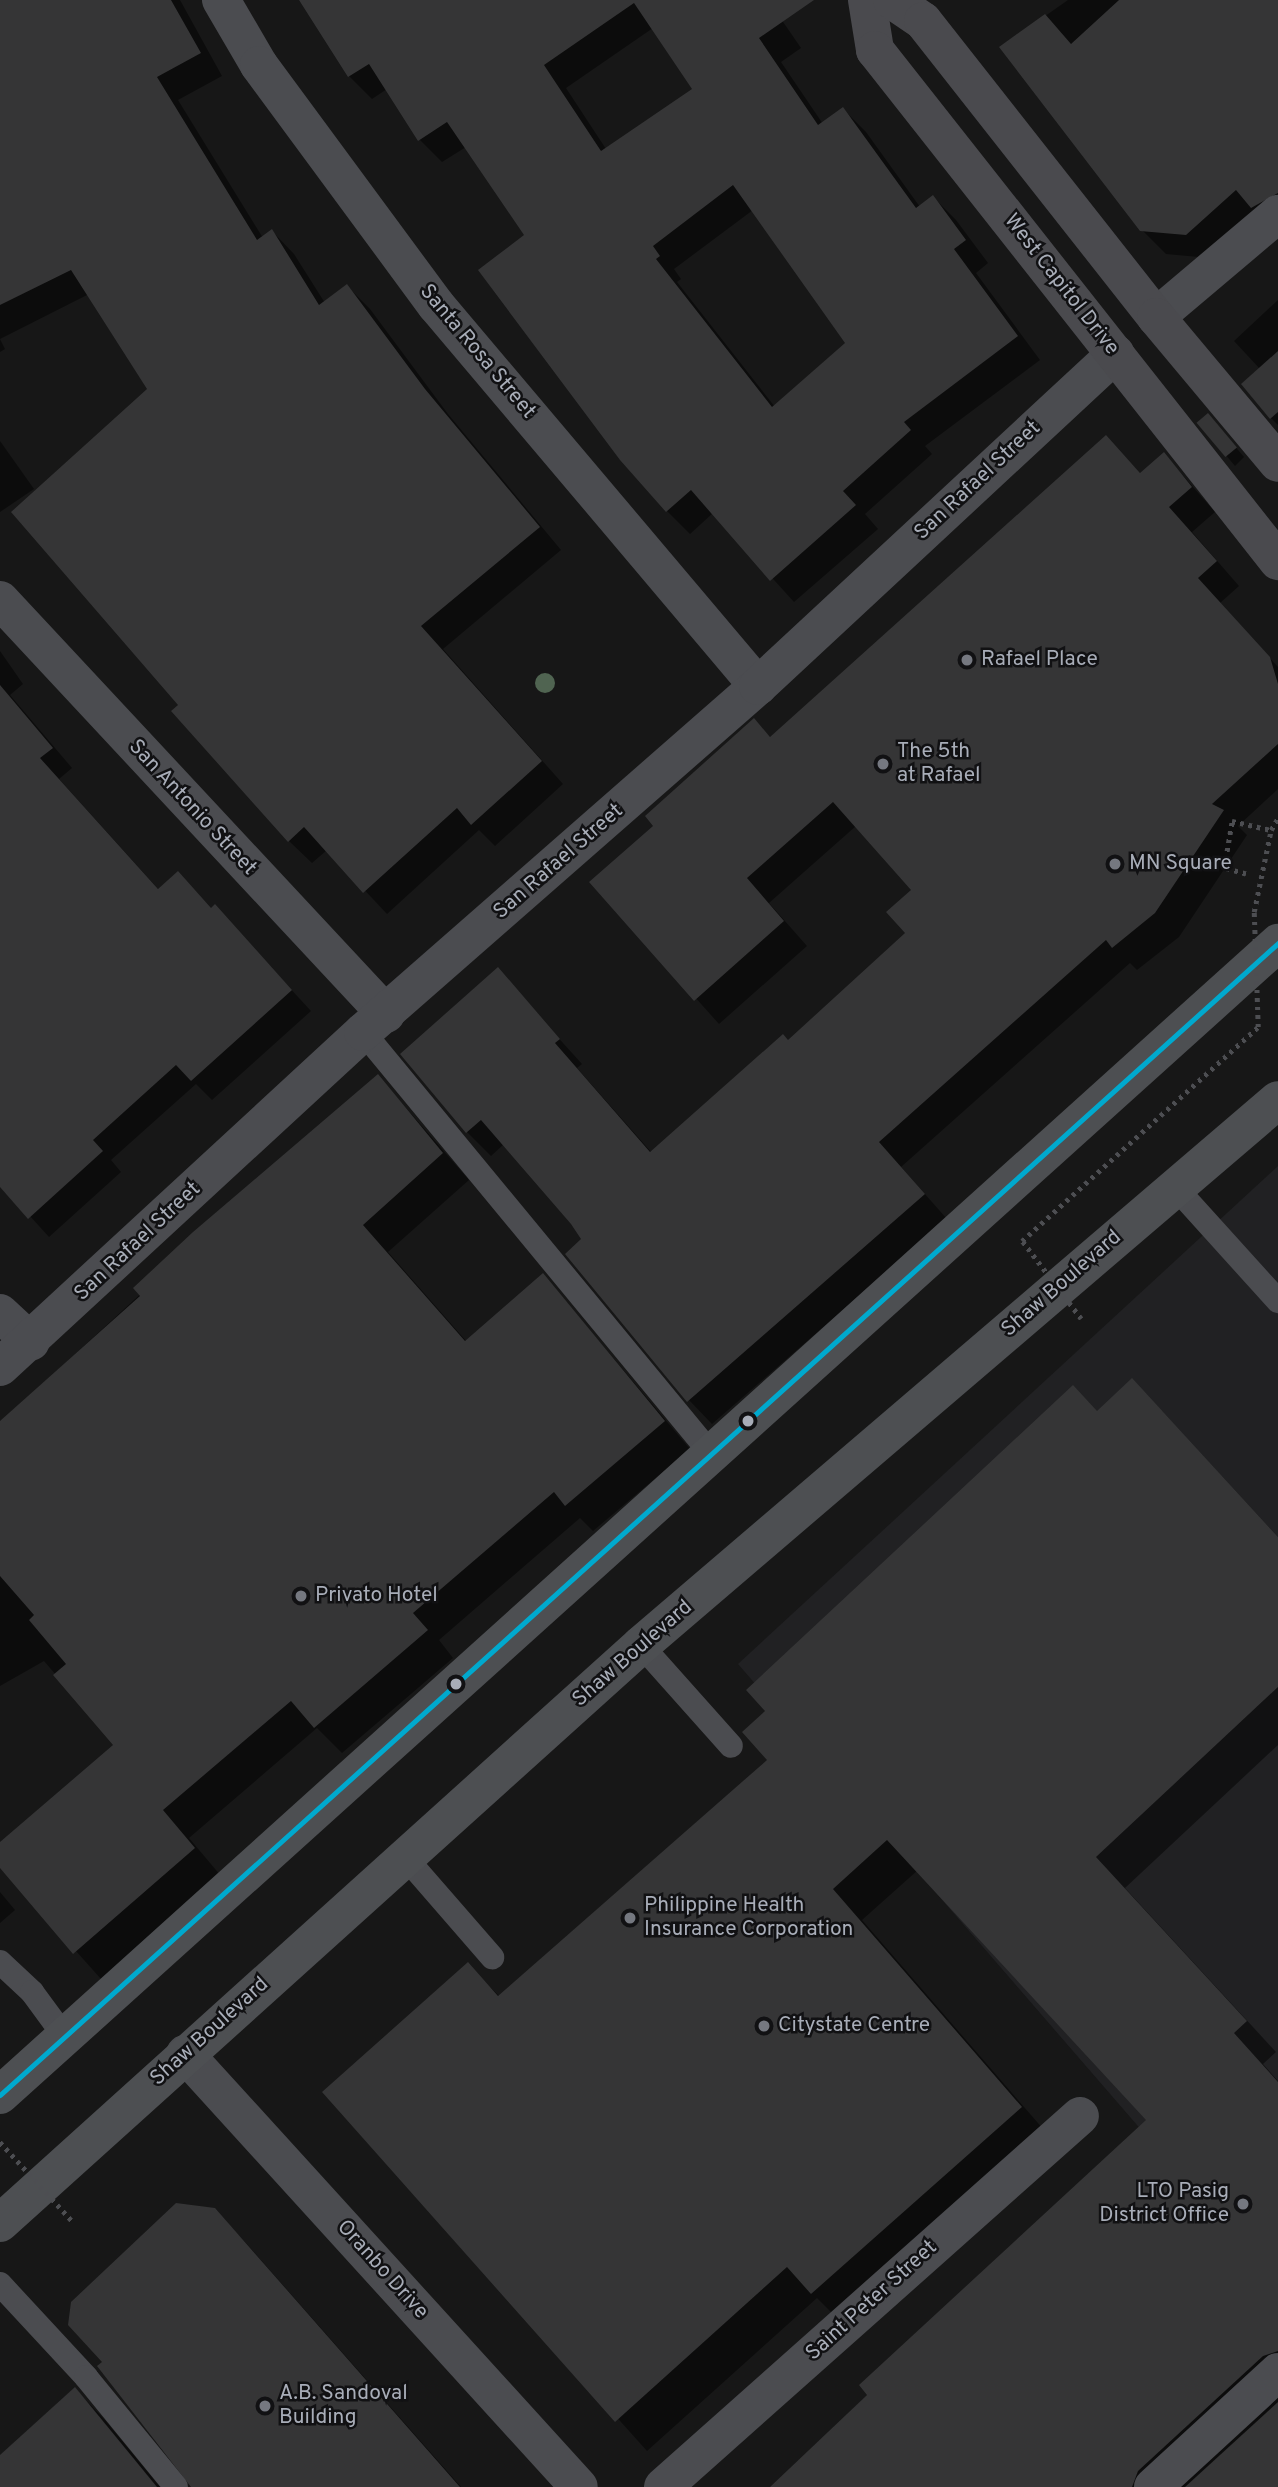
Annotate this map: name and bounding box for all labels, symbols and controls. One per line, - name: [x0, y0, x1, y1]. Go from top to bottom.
- street label: West Capitol Drive: [998, 209, 1124, 361]
- street label: Santa Rosa Street: [414, 280, 540, 424]
- street label: San Rafael Street: [910, 416, 1046, 546]
- place label: Rafael Place: [981, 647, 1098, 673]
- marker: Rafael Place: [959, 652, 975, 668]
- street label: San Antonio Street: [122, 735, 262, 881]
- place label: The 5th at Rafael: [897, 739, 980, 789]
- marker: The 5th at Rafael: [875, 756, 891, 772]
- street label: San Rafael Street: [489, 799, 629, 925]
- place label: MN Square: [1129, 851, 1232, 877]
- marker: MN Square: [1107, 856, 1123, 872]
- street label: San Rafael Street: [70, 1177, 206, 1307]
- street label: Shaw Boulevard: [997, 1225, 1127, 1343]
- unlabelled marker: [741, 1414, 755, 1428]
- place label: Privato Hotel: [315, 1583, 438, 1609]
- marker: Privato Hotel: [293, 1588, 309, 1604]
- street label: Shaw Boulevard: [568, 1595, 698, 1713]
- unlabelled marker: [449, 1677, 463, 1691]
- place label: Philippine Health Insurance Corporation: [644, 1893, 853, 1943]
- marker: Philippine Health Insurance Corporation: [622, 1910, 638, 1926]
- street label: Shaw Boulevard: [146, 1972, 274, 2092]
- place label: Citystate Centre: [778, 2013, 930, 2039]
- marker: Citystate Centre: [756, 2018, 772, 2034]
- place label: LTO Pasig District Office: [1099, 2179, 1229, 2229]
- marker: LTO Pasig District Office: [1235, 2196, 1251, 2212]
- street label: Oranbo Drive: [331, 2215, 433, 2325]
- street label: Saint Peter Street: [801, 2235, 943, 2367]
- place label: A.B. Sandoval Building: [279, 2381, 408, 2431]
- marker: A.B. Sandoval Building: [257, 2398, 273, 2414]

